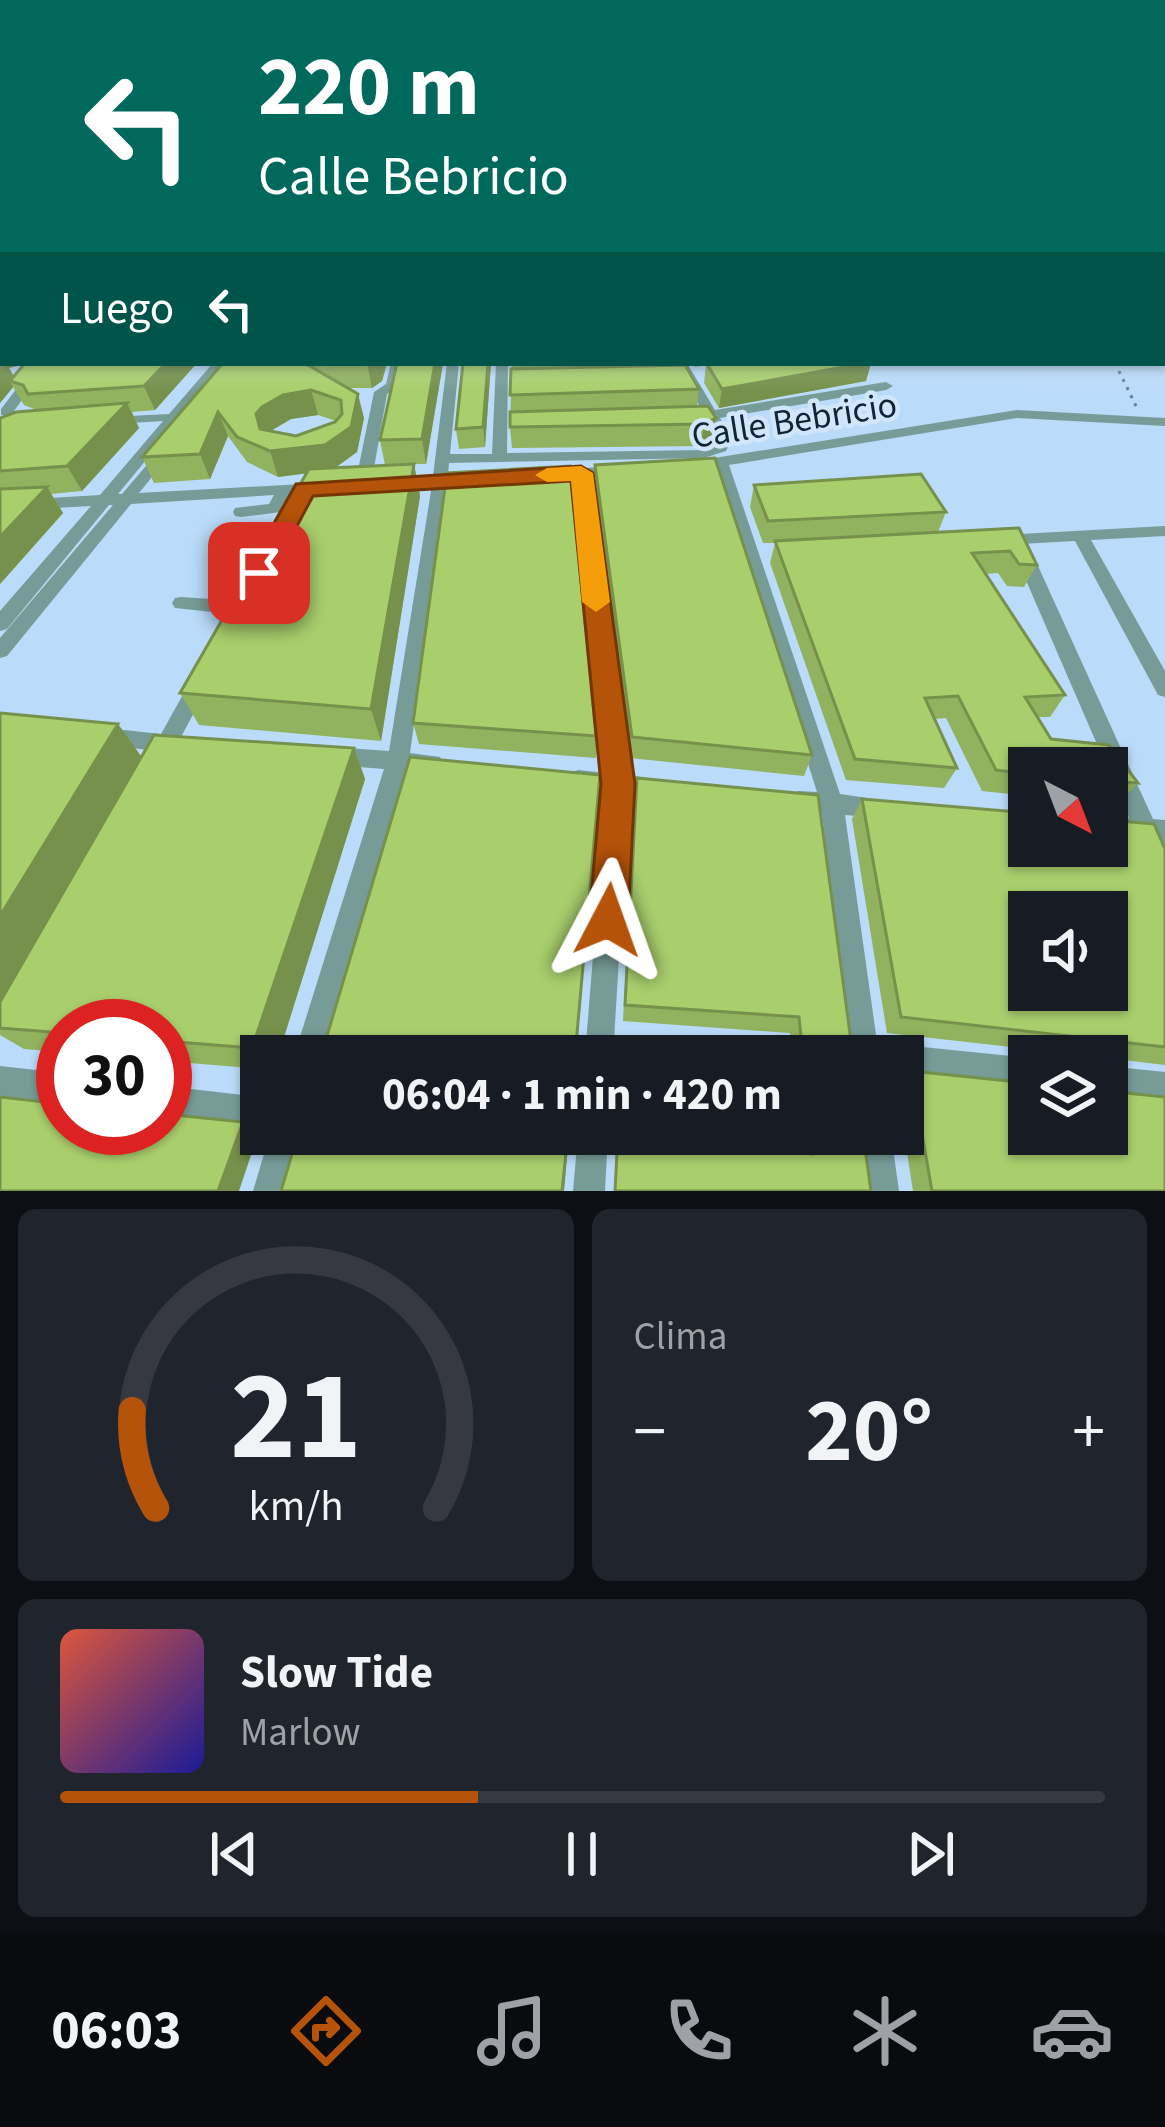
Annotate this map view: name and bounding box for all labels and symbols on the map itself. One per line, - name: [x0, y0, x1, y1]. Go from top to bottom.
- street label: Calle Bebricio: [688, 379, 901, 462]
- pin: [208, 522, 310, 624]
- north arrow: [1008, 747, 1128, 867]
- position arrow: [545, 857, 671, 983]
- speed limit sign: 30: [36, 999, 192, 1155]

